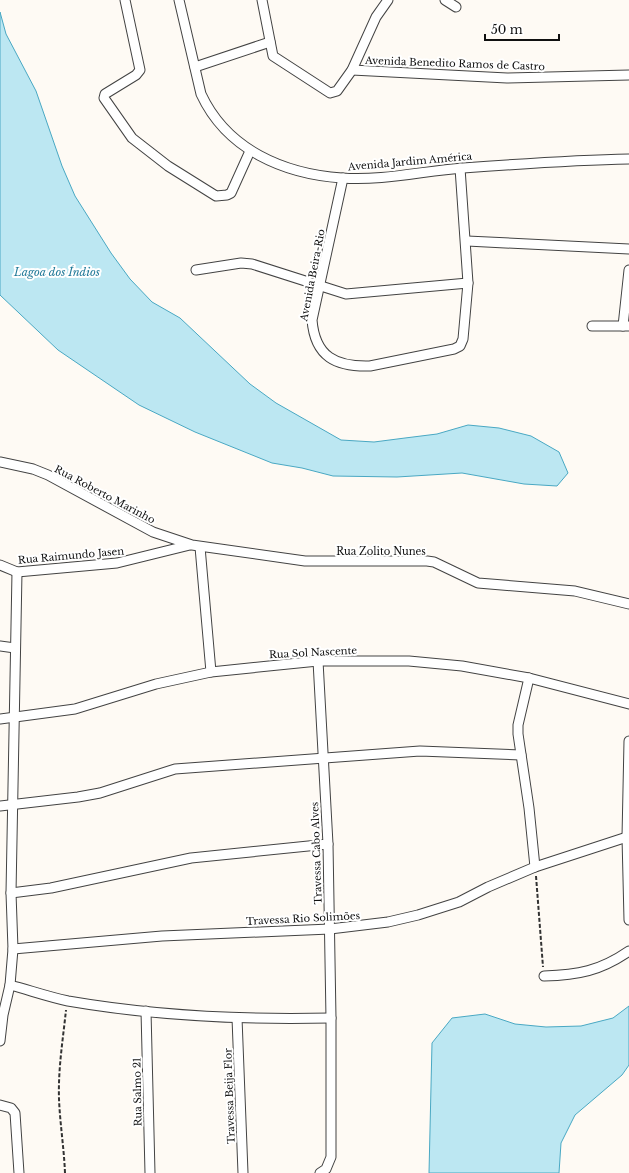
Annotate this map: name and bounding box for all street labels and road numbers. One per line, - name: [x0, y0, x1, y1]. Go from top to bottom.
- street label: Avenida Benedito Ramos de Castro: [364, 54, 546, 73]
- street label: Avenida Jardim América: [346, 150, 473, 173]
- street label: Avenida Beira-Rio: [297, 227, 328, 323]
- street label: Rua Roberto Marinho: [52, 462, 158, 527]
- street label: Rua Raimundo Jasen: [17, 544, 125, 567]
- street label: Rua Zolito Nunes: [336, 545, 426, 558]
- street label: Rua Sol Nascente: [269, 644, 358, 661]
- street label: Travessa Cabo Alves: [308, 801, 325, 904]
- street label: Travessa Rio Solimões: [246, 909, 361, 928]
- street label: Travessa Beija Flor: [221, 1048, 238, 1144]
- street label: Rua Salmo 21: [130, 1057, 145, 1127]

